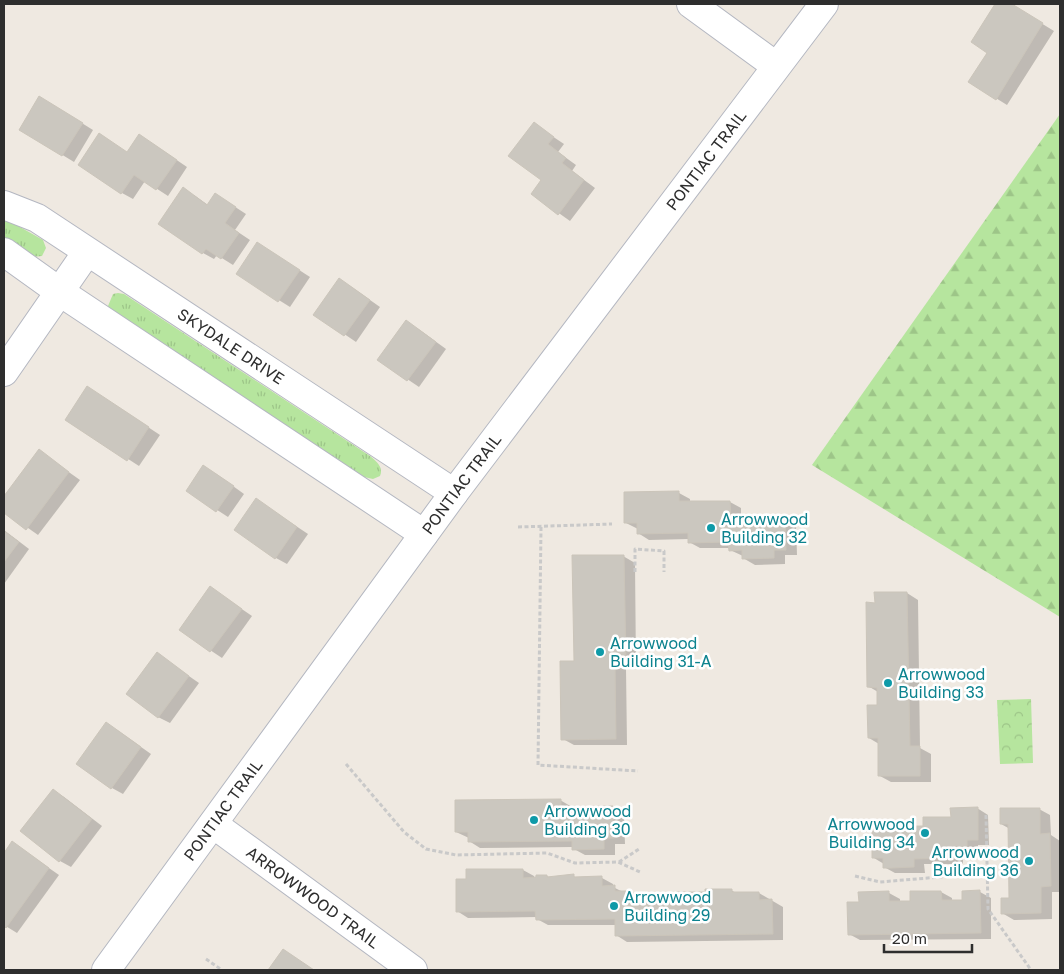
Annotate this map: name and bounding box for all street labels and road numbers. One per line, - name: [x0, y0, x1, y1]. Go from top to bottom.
- street label: PONTIAC TRAIL: [662, 106, 750, 214]
- street label: SKYDALE DRIVE: [174, 304, 288, 388]
- street label: PONTIAC TRAIL: [417, 430, 505, 538]
- street label: PONTIAC TRAIL: [179, 755, 266, 865]
- street label: ARROWWOOD TRAIL: [243, 842, 384, 952]

